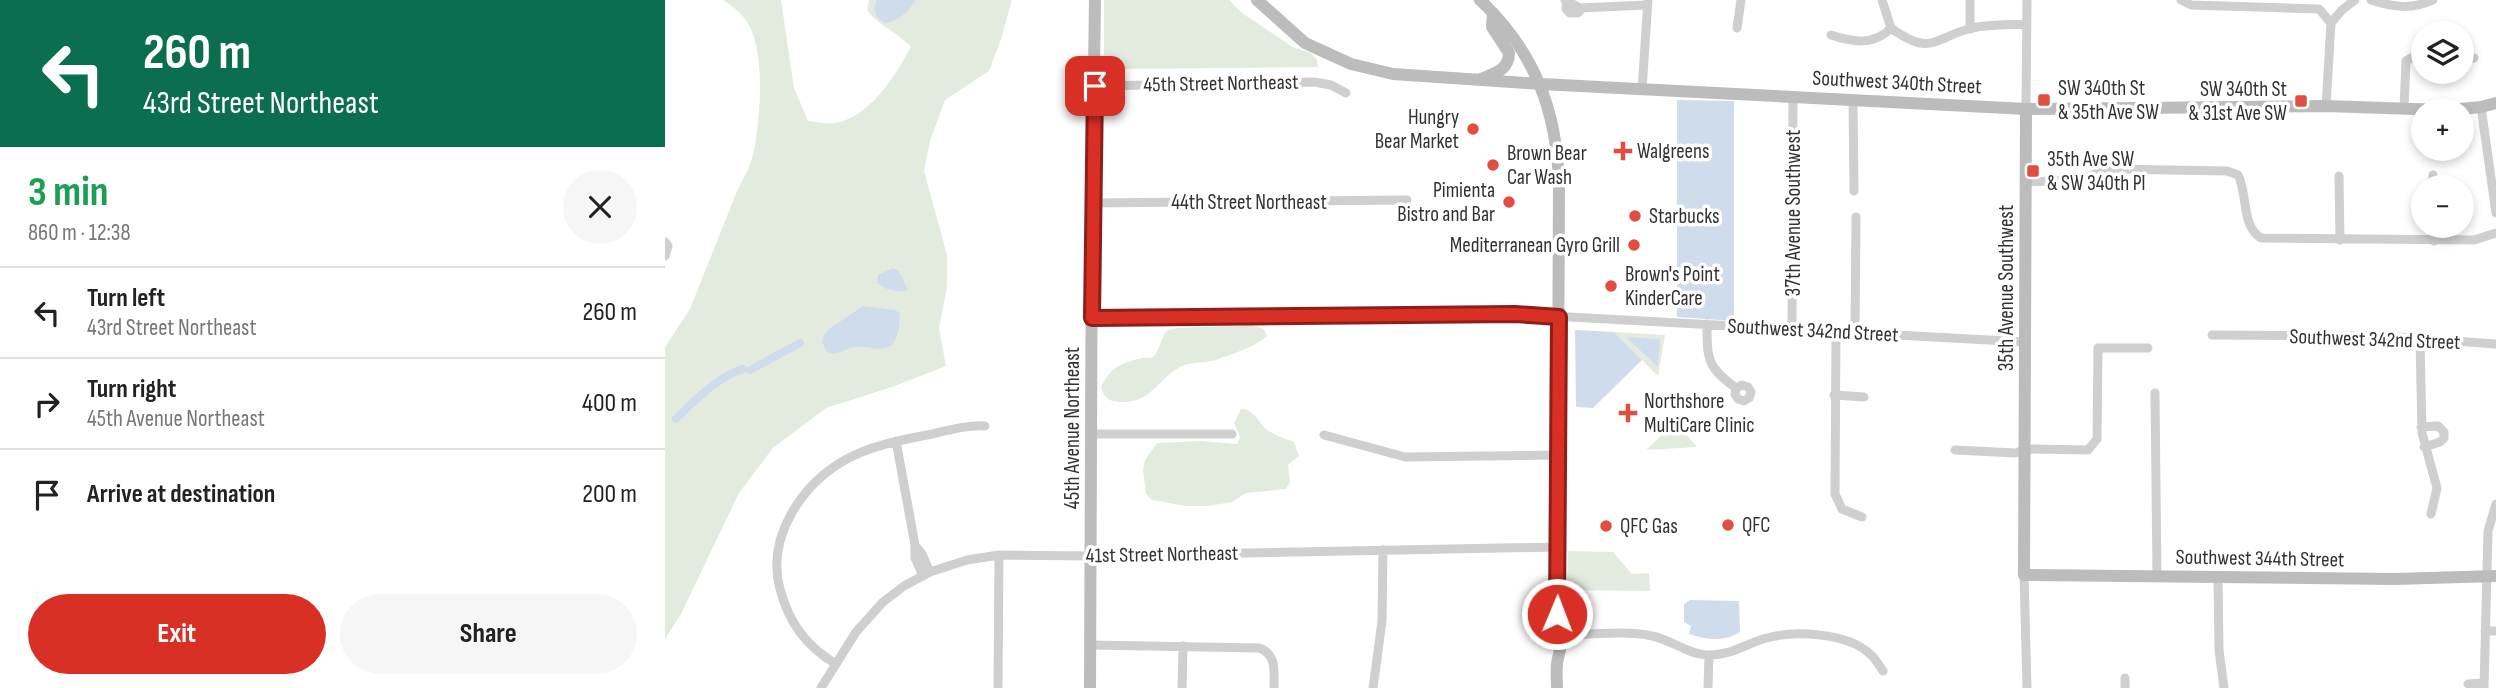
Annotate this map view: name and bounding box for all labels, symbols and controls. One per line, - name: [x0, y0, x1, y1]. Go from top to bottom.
- map controls: [2411, 21, 2474, 238]
- button: layers: [2411, 21, 2474, 84]
- text: 260 m: [143, 24, 251, 83]
- icon: left: [28, 28, 119, 119]
- pin: [1065, 56, 1125, 116]
- street label: Southwest 340th Street: [1812, 66, 1982, 99]
- icon: arrive: [1076, 67, 1114, 105]
- street label: 45th Street Northeast: [1143, 70, 1299, 97]
- place label: SW 340th St & 35th Ave SW: [2058, 76, 2159, 125]
- place label: SW 340th St & 31st Ave SW: [2189, 77, 2287, 126]
- text: 43rd Street Northeast: [143, 84, 379, 123]
- marker: SW 340th St & 35th Ave SW: [2036, 92, 2052, 108]
- marker: SW 340th St & 31st Ave SW: [2293, 93, 2309, 109]
- button: +: [2411, 98, 2474, 161]
- place label: Hungry Bear Market: [1375, 105, 1459, 154]
- marker: Hungry Bear Market: [1465, 121, 1481, 137]
- street label: 37th Avenue Southwest: [1781, 130, 1806, 296]
- place label: Walgreens: [1637, 139, 1710, 164]
- place label: Brown Bear Car Wash: [1507, 141, 1587, 190]
- marker: Walgreens: [1615, 143, 1631, 159]
- place label: 35th Ave SW & SW 340th Pl: [2047, 147, 2145, 196]
- marker: Brown Bear Car Wash: [1485, 157, 1501, 173]
- marker: 35th Ave SW & SW 340th Pl: [2025, 163, 2041, 179]
- text: 3 min: [28, 167, 108, 218]
- button: close: [563, 170, 637, 244]
- button: −: [2411, 175, 2474, 238]
- place label: Pimienta Bistro and Bar: [1397, 178, 1495, 227]
- street label: 44th Street Northeast: [1171, 190, 1327, 215]
- marker: Pimienta Bistro and Bar: [1501, 194, 1517, 210]
- place label: Starbucks: [1649, 204, 1720, 229]
- street label: 35th Avenue Southwest: [1994, 205, 2019, 371]
- marker: Starbucks: [1627, 208, 1643, 224]
- text: 860 m · 12:38: [28, 219, 131, 247]
- place label: Mediterranean Gyro Grill: [1450, 233, 1620, 258]
- marker: Mediterranean Gyro Grill: [1626, 237, 1642, 253]
- place label: Brown's Point KinderCare: [1625, 262, 1720, 311]
- marker: Brown's Point KinderCare: [1603, 278, 1619, 294]
- text: Turn left: [87, 283, 165, 314]
- icon: left: [28, 294, 66, 332]
- text: 260 m: [582, 297, 637, 328]
- text: 43rd Street Northeast: [87, 314, 256, 342]
- street label: Southwest 342nd Street: [1727, 314, 1899, 347]
- street label: Southwest 342nd Street: [2289, 324, 2461, 355]
- street label: 45th Avenue Northeast: [1060, 347, 1085, 509]
- text: Turn right: [87, 374, 176, 405]
- icon: right: [28, 385, 66, 423]
- text: 400 m: [582, 388, 637, 419]
- place label: Northshore MultiCare Clinic: [1644, 389, 1755, 438]
- marker: Northshore MultiCare Clinic: [1618, 403, 1638, 423]
- text: 45th Avenue Northeast: [87, 405, 265, 433]
- icon: arrive: [28, 476, 66, 514]
- text: Arrive at destination: [87, 479, 275, 510]
- text: 200 m: [582, 479, 637, 510]
- place label: QFC: [1742, 513, 1771, 538]
- place label: QFC Gas: [1620, 514, 1678, 539]
- marker: QFC: [1720, 517, 1736, 533]
- marker: QFC Gas: [1598, 518, 1614, 534]
- street label: 41st Street Northeast: [1085, 541, 1239, 568]
- street label: Southwest 344th Street: [2175, 545, 2345, 572]
- position arrow: [1520, 577, 1594, 651]
- button: Exit: [28, 594, 326, 674]
- button: Share: [340, 594, 637, 674]

